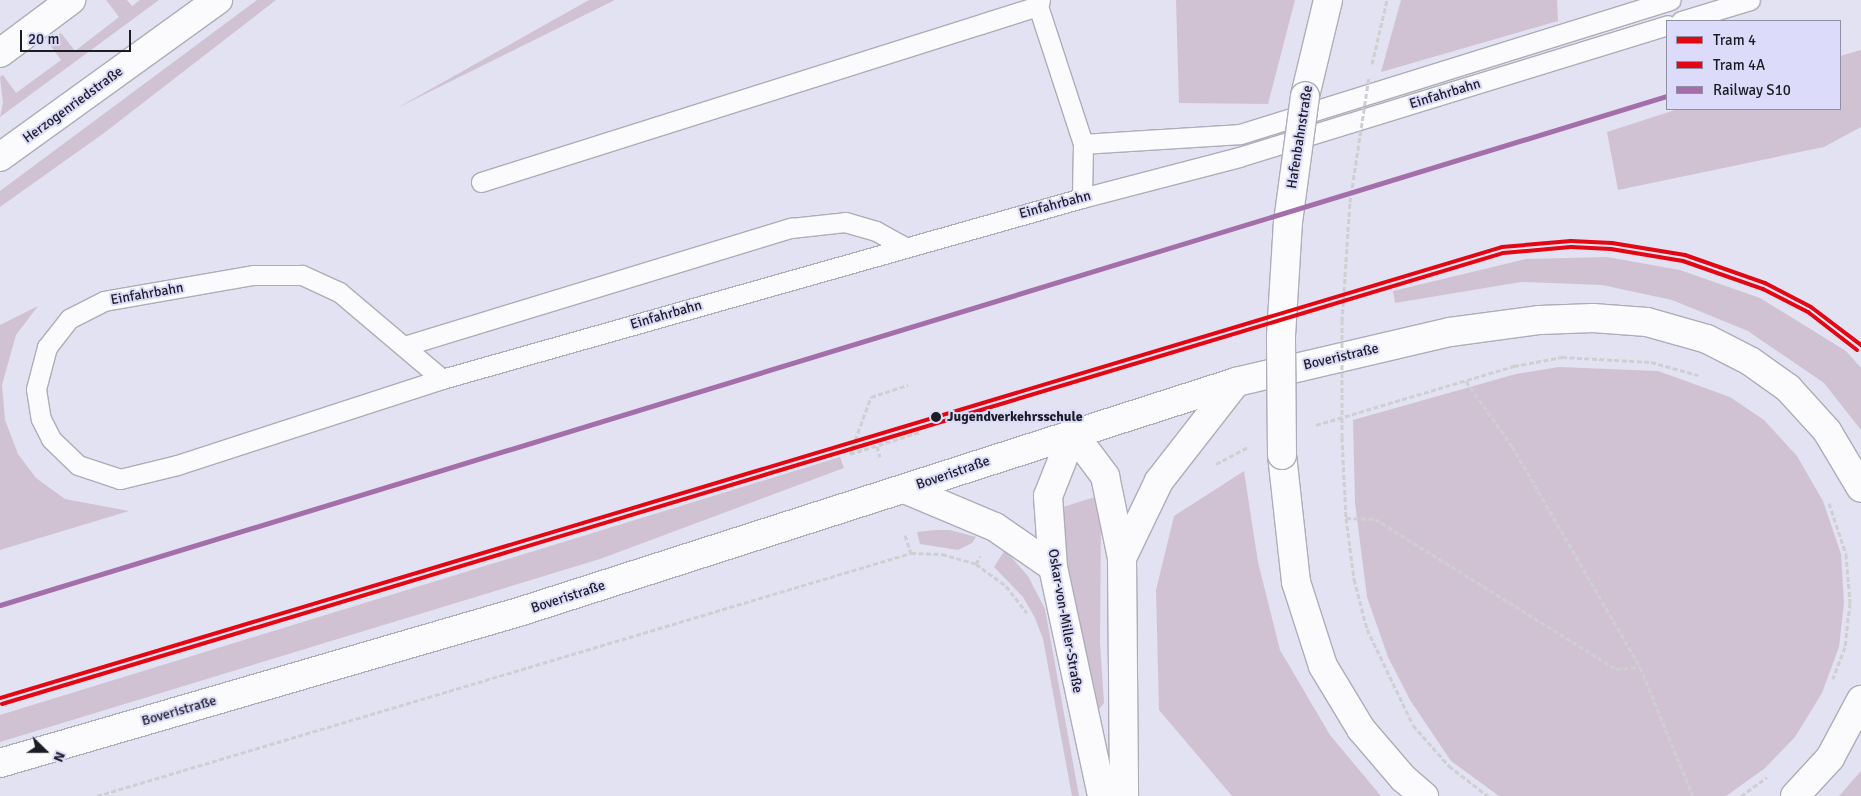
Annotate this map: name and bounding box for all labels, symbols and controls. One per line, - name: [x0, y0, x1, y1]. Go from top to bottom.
- scale bar: [22, 20, 134, 52]
- legend: [1666, 20, 1841, 110]
- text: 20 m: [28, 30, 59, 48]
- text: Tram 4: [1713, 31, 1756, 49]
- text: Tram 4A: [1713, 56, 1765, 74]
- street label: Herzogenriedstraße: [20, 63, 126, 147]
- street label: Einfahrbahn: [1407, 75, 1483, 113]
- text: Railway S10: [1713, 81, 1791, 99]
- street label: Hafenbahnstraße: [1284, 84, 1316, 190]
- street label: Einfahrbahn: [1017, 187, 1093, 223]
- street label: Einfahrbahn: [109, 279, 185, 309]
- street label: Einfahrbahn: [628, 297, 704, 333]
- street label: Boveristraße: [1302, 340, 1380, 374]
- place label: Jugendverkehrsschule: [947, 409, 1083, 425]
- marker: Jugendverkehrsschule: [929, 410, 943, 424]
- street label: Boveristraße: [914, 453, 992, 493]
- street label: Oskar-von-Miller-Straße: [1044, 548, 1086, 694]
- street label: Boveristraße: [529, 577, 607, 617]
- street label: Boveristraße: [140, 692, 218, 730]
- north arrow: [20, 726, 70, 776]
- text: N: [50, 749, 69, 765]

